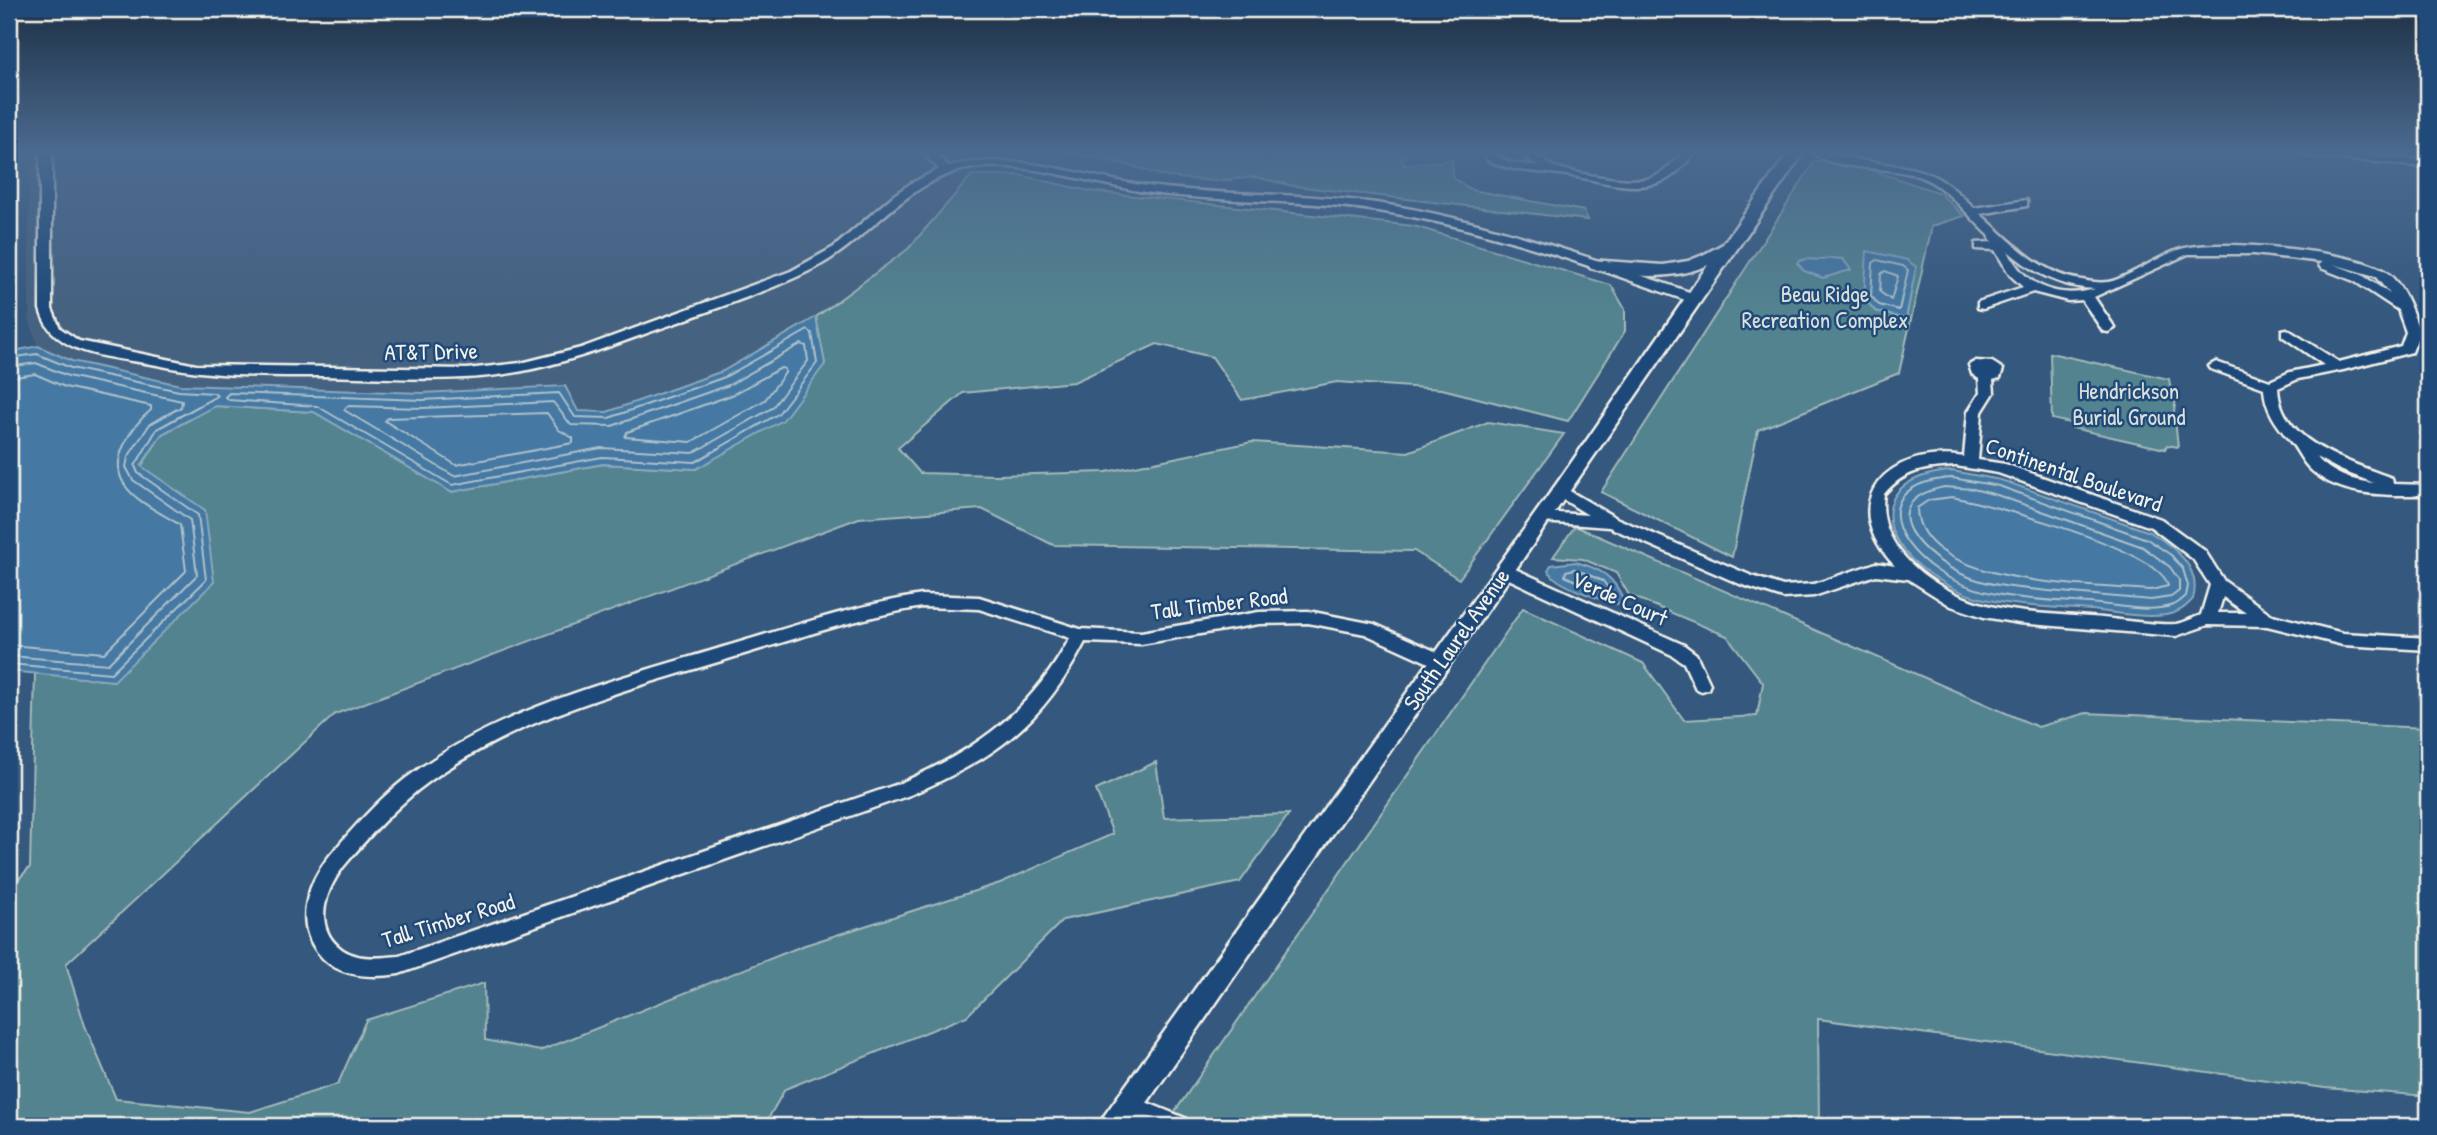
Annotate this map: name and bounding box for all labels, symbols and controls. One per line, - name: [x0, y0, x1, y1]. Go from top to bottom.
- park label: Beau Ridge Recreation Complex: [1742, 278, 1908, 335]
- street label: AT&T Drive: [384, 335, 478, 367]
- park label: Hendrickson Burial Ground: [2072, 375, 2186, 432]
- street label: Continental Boulevard: [1981, 429, 2167, 519]
- street label: South Laurel Avenue: [1396, 562, 1516, 716]
- street label: Verde Court: [1567, 563, 1674, 633]
- street label: Tall Timber Road: [1149, 579, 1289, 627]
- street label: Tall Timber Road: [378, 885, 518, 955]

